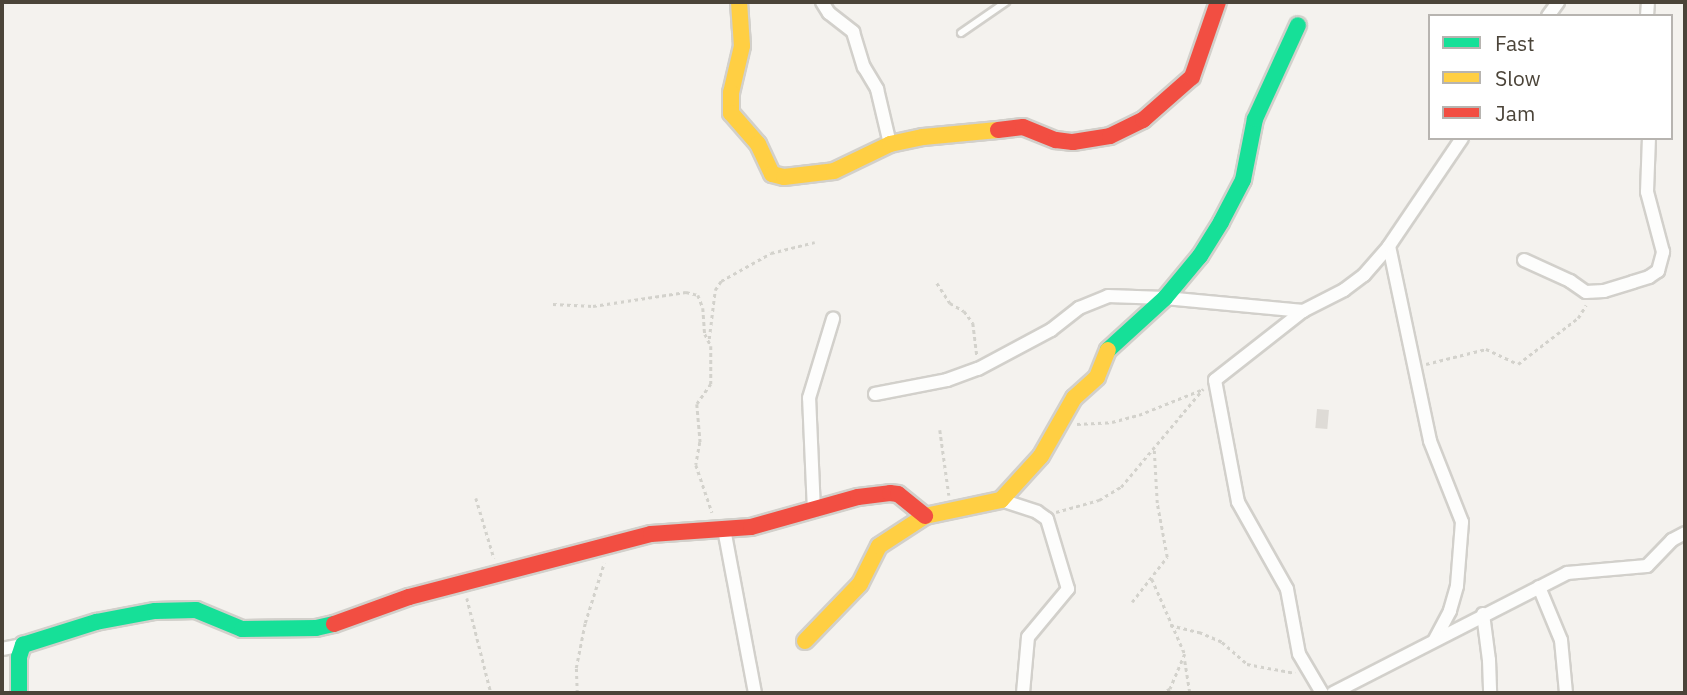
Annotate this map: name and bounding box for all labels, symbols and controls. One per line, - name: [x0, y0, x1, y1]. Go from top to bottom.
- legend: [1428, 14, 1673, 140]
- text: Fast: [1495, 29, 1535, 57]
- text: Slow: [1495, 64, 1541, 92]
- text: Jam: [1495, 99, 1535, 127]

